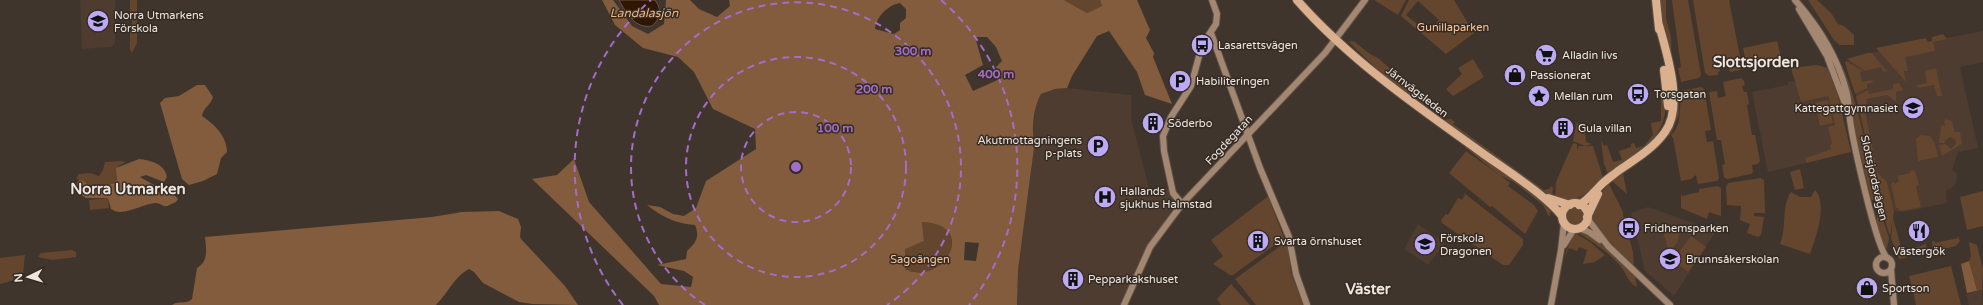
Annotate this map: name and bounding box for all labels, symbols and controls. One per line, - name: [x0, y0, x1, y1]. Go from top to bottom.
- water label: Landalasjön: [610, 6, 679, 20]
- school or university icon: Norra Utmarkens Förskola: [85, 8, 111, 34]
- place label: Norra Utmarkens Förskola: [114, 9, 204, 35]
- park label: Gunillaparken: [1417, 21, 1489, 34]
- bus stop icon: Lasarettsvägen: [1189, 32, 1215, 58]
- place label: Lasarettsvägen: [1218, 39, 1298, 52]
- supermarket icon: Alladin livs: [1533, 42, 1559, 68]
- text: 300 m: [895, 44, 931, 58]
- place label: Alladin livs: [1562, 49, 1618, 62]
- district label: Slottsjorden: [1713, 53, 1799, 72]
- shop icon: Passionerat: [1502, 62, 1528, 88]
- street label: Järnvägsleden: [1383, 64, 1451, 120]
- text: 400 m: [978, 67, 1014, 81]
- parking icon: Habiliteringen: [1167, 68, 1193, 94]
- place label: Passionerat: [1530, 69, 1591, 82]
- place label: Habiliteringen: [1196, 75, 1270, 88]
- bus stop icon: Torsgatan: [1625, 81, 1651, 107]
- text: 200 m: [856, 82, 892, 96]
- place icon: Mellan rum: [1526, 83, 1552, 109]
- place label: Torsgatan: [1654, 88, 1706, 101]
- place label: Mellan rum: [1554, 90, 1613, 103]
- school or university icon: Kattegattgymnasiet: [1900, 95, 1926, 121]
- place label: Kattegattgymnasiet: [1794, 102, 1898, 115]
- building icon: Söderbo: [1140, 110, 1166, 136]
- street label: Fogdegatan: [1203, 112, 1255, 168]
- building icon: Gula villan: [1550, 115, 1576, 141]
- place label: Söderbo: [1168, 117, 1213, 130]
- text: 100 m: [817, 121, 853, 135]
- place label: Gula villan: [1578, 122, 1632, 135]
- parking icon: Akutmottagningens p-plats: [1085, 133, 1111, 159]
- place label: Akutmottagningens p-plats: [977, 134, 1082, 160]
- street label: Slottsjordsvägen: [1858, 134, 1890, 222]
- centre of rings: [789, 160, 803, 174]
- district label: Norra Utmarken: [70, 180, 186, 198]
- hospital icon: Hallands sjukhus Halmstad: [1092, 184, 1118, 210]
- place label: Hallands sjukhus Halmstad: [1120, 185, 1212, 211]
- bus stop icon: Fridhemsparken: [1616, 215, 1642, 241]
- restaurant icon: Västergök: [1906, 218, 1932, 244]
- place label: Fridhemsparken: [1644, 222, 1729, 235]
- building icon: Svarta örnshuset: [1245, 228, 1271, 254]
- school or university icon: Förskola Dragonen: [1412, 231, 1438, 257]
- place label: Förskola Dragonen: [1440, 232, 1492, 258]
- place label: Svarta örnshuset: [1274, 235, 1362, 248]
- place label: Västergök: [1893, 245, 1945, 258]
- school or university icon: Brunnsåkerskolan: [1657, 246, 1683, 272]
- park label: Sagoängen: [890, 253, 950, 266]
- place label: Brunnsåkerskolan: [1686, 253, 1779, 266]
- north arrow: [8, 257, 48, 297]
- building icon: Pepparkakshuset: [1060, 266, 1086, 292]
- text: N: [12, 273, 25, 283]
- place label: Pepparkakshuset: [1088, 273, 1178, 286]
- shop icon: Sportson: [1854, 275, 1880, 301]
- district label: Väster: [1345, 280, 1391, 298]
- place label: Sportson: [1882, 282, 1929, 295]

